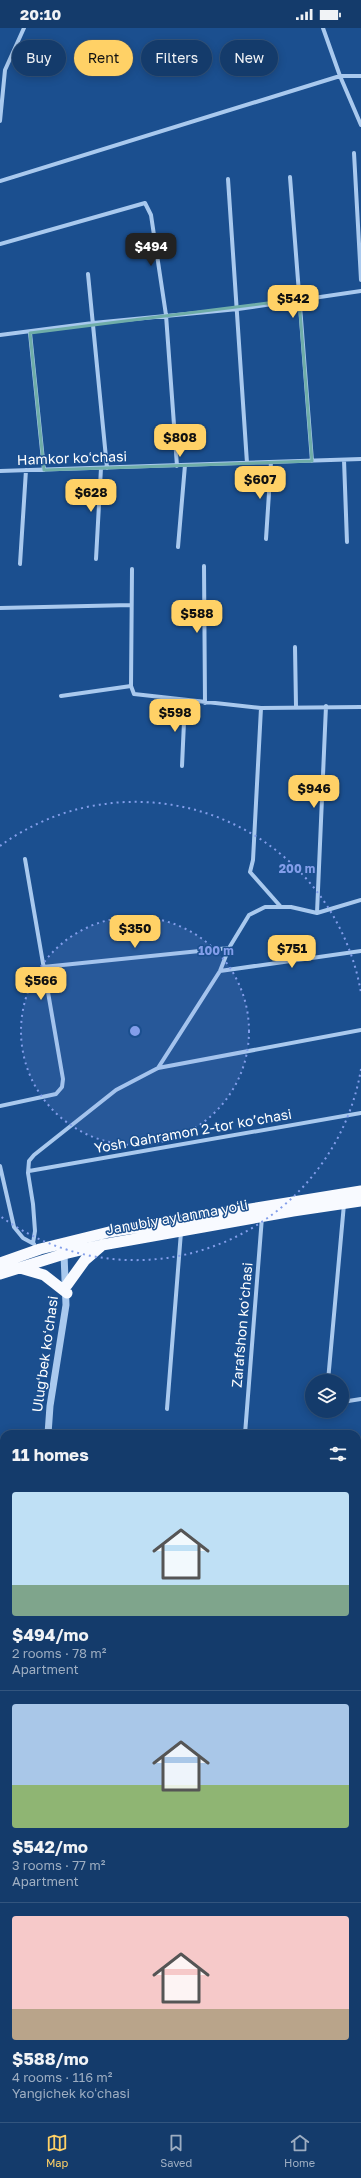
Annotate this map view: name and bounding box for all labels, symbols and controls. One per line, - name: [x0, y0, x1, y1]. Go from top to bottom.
- text: 20:10: [20, 5, 61, 23]
- chip: Buy: [12, 40, 66, 76]
- chip: Rent: [74, 40, 133, 76]
- chip: Filters: [141, 40, 212, 76]
- chip: New: [220, 40, 278, 76]
- pin: $494: [127, 233, 175, 267]
- text: $494: [134, 238, 168, 254]
- pin: $542: [269, 285, 317, 319]
- text: $542: [277, 290, 309, 306]
- pin: $808: [156, 424, 204, 458]
- text: $808: [163, 429, 197, 445]
- street label: Hamkor koʻchasi: [17, 447, 127, 468]
- pin: $607: [236, 466, 284, 500]
- text: $607: [244, 471, 276, 487]
- pin: $628: [67, 479, 115, 513]
- text: $628: [74, 484, 108, 500]
- pin: $588: [173, 600, 221, 634]
- text: $588: [180, 605, 214, 621]
- pin: $598: [151, 699, 199, 733]
- text: $598: [158, 704, 192, 720]
- pin: $946: [290, 775, 338, 809]
- text: $946: [297, 780, 331, 796]
- text: 200 m: [279, 861, 315, 876]
- pin: $350: [111, 915, 159, 949]
- text: $350: [118, 920, 152, 936]
- pin: $751: [268, 935, 316, 969]
- text: $751: [277, 940, 307, 956]
- text: 100 m: [198, 943, 234, 958]
- pin: $566: [17, 967, 65, 1001]
- text: $566: [24, 972, 58, 988]
- centre of rings: [128, 1024, 142, 1038]
- street label: Yosh Qahramon 2-tor koʼchasi: [93, 1105, 293, 1156]
- street label: Janubiy aylanma yoʻli: [105, 1196, 249, 1237]
- street label: Zarafshon koʻchasi: [228, 1262, 255, 1388]
- street label: Ulugʻbek koʻchasi: [28, 1295, 61, 1413]
- map controls: [305, 1374, 349, 1418]
- button: layers: [305, 1374, 349, 1418]
- icon: filters: [327, 1443, 349, 1465]
- text: 11 homes: [12, 1444, 89, 1465]
- icon: home: [145, 1518, 217, 1590]
- text: $494/mo: [12, 1624, 89, 1645]
- text: 2 rooms · 78 m²: [12, 1645, 106, 1661]
- text: Apartment: [12, 1661, 79, 1677]
- icon: home: [145, 1730, 217, 1802]
- text: $542/mo: [12, 1836, 88, 1857]
- text: 3 rooms · 77 m²: [12, 1857, 105, 1873]
- text: Apartment: [12, 1873, 79, 1889]
- icon: home: [145, 1942, 217, 2014]
- text: $588/mo: [12, 2048, 89, 2069]
- text: 4 rooms · 116 m²: [12, 2069, 112, 2085]
- text: Yangichek koʻchasi: [12, 2085, 130, 2101]
- tab: Map: [46, 2132, 68, 2169]
- tab: Saved: [160, 2132, 192, 2169]
- tab: Home: [284, 2132, 315, 2169]

